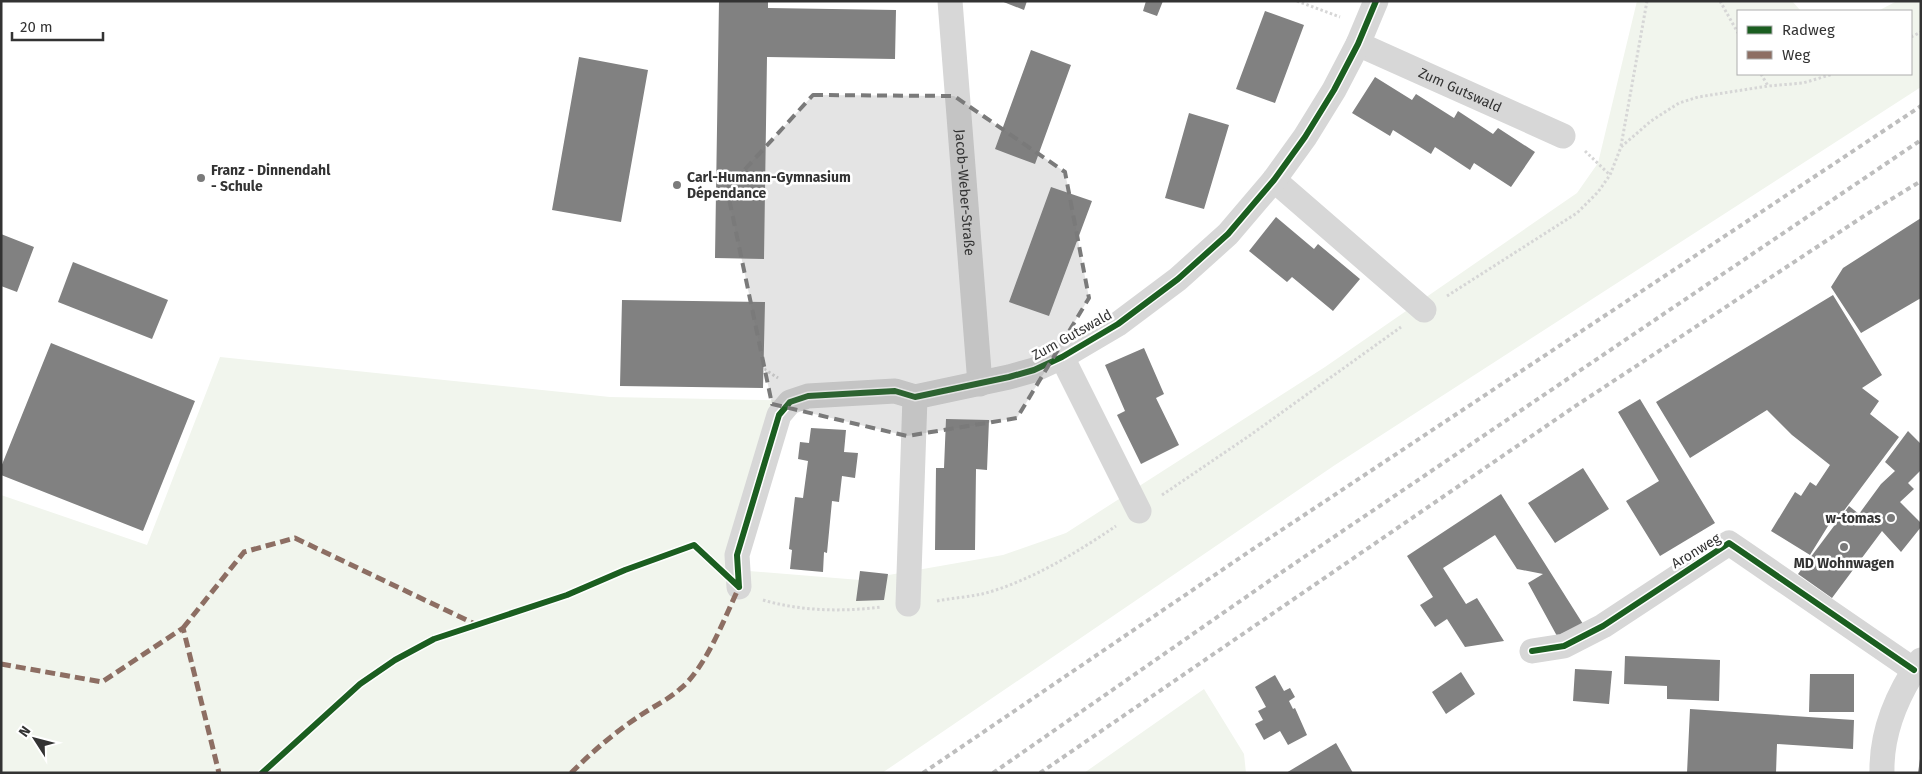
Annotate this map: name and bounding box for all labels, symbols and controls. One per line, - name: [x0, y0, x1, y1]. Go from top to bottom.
- scale bar: [12, 10, 104, 42]
- legend: [1737, 10, 1912, 75]
- text: 20 m: [20, 18, 53, 36]
- text: Radweg: [1782, 21, 1835, 39]
- text: Weg: [1782, 46, 1810, 64]
- street label: Zum Gutswald: [1416, 64, 1504, 116]
- street label: Jacob-Weber-Straße: [952, 129, 978, 256]
- place label: Franz - Dinnendahl - Schule: [211, 162, 331, 195]
- place label: Carl-Humann-Gymnasium Dépendance: [687, 169, 851, 202]
- marker: Franz - Dinnendahl - Schule: [195, 172, 207, 184]
- marker: Carl-Humann-Gymnasium Dépendance: [671, 179, 683, 191]
- street label: Zum Gutswald: [1029, 306, 1115, 364]
- place label: w-tomas: [1825, 510, 1881, 527]
- marker: w-tomas: [1885, 512, 1897, 524]
- street label: Aronweg: [1668, 529, 1724, 572]
- marker: MD Wohnwagen: [1838, 541, 1850, 553]
- place label: MD Wohnwagen: [1794, 555, 1894, 572]
- north arrow: [10, 714, 60, 764]
- text: N: [15, 723, 34, 740]

